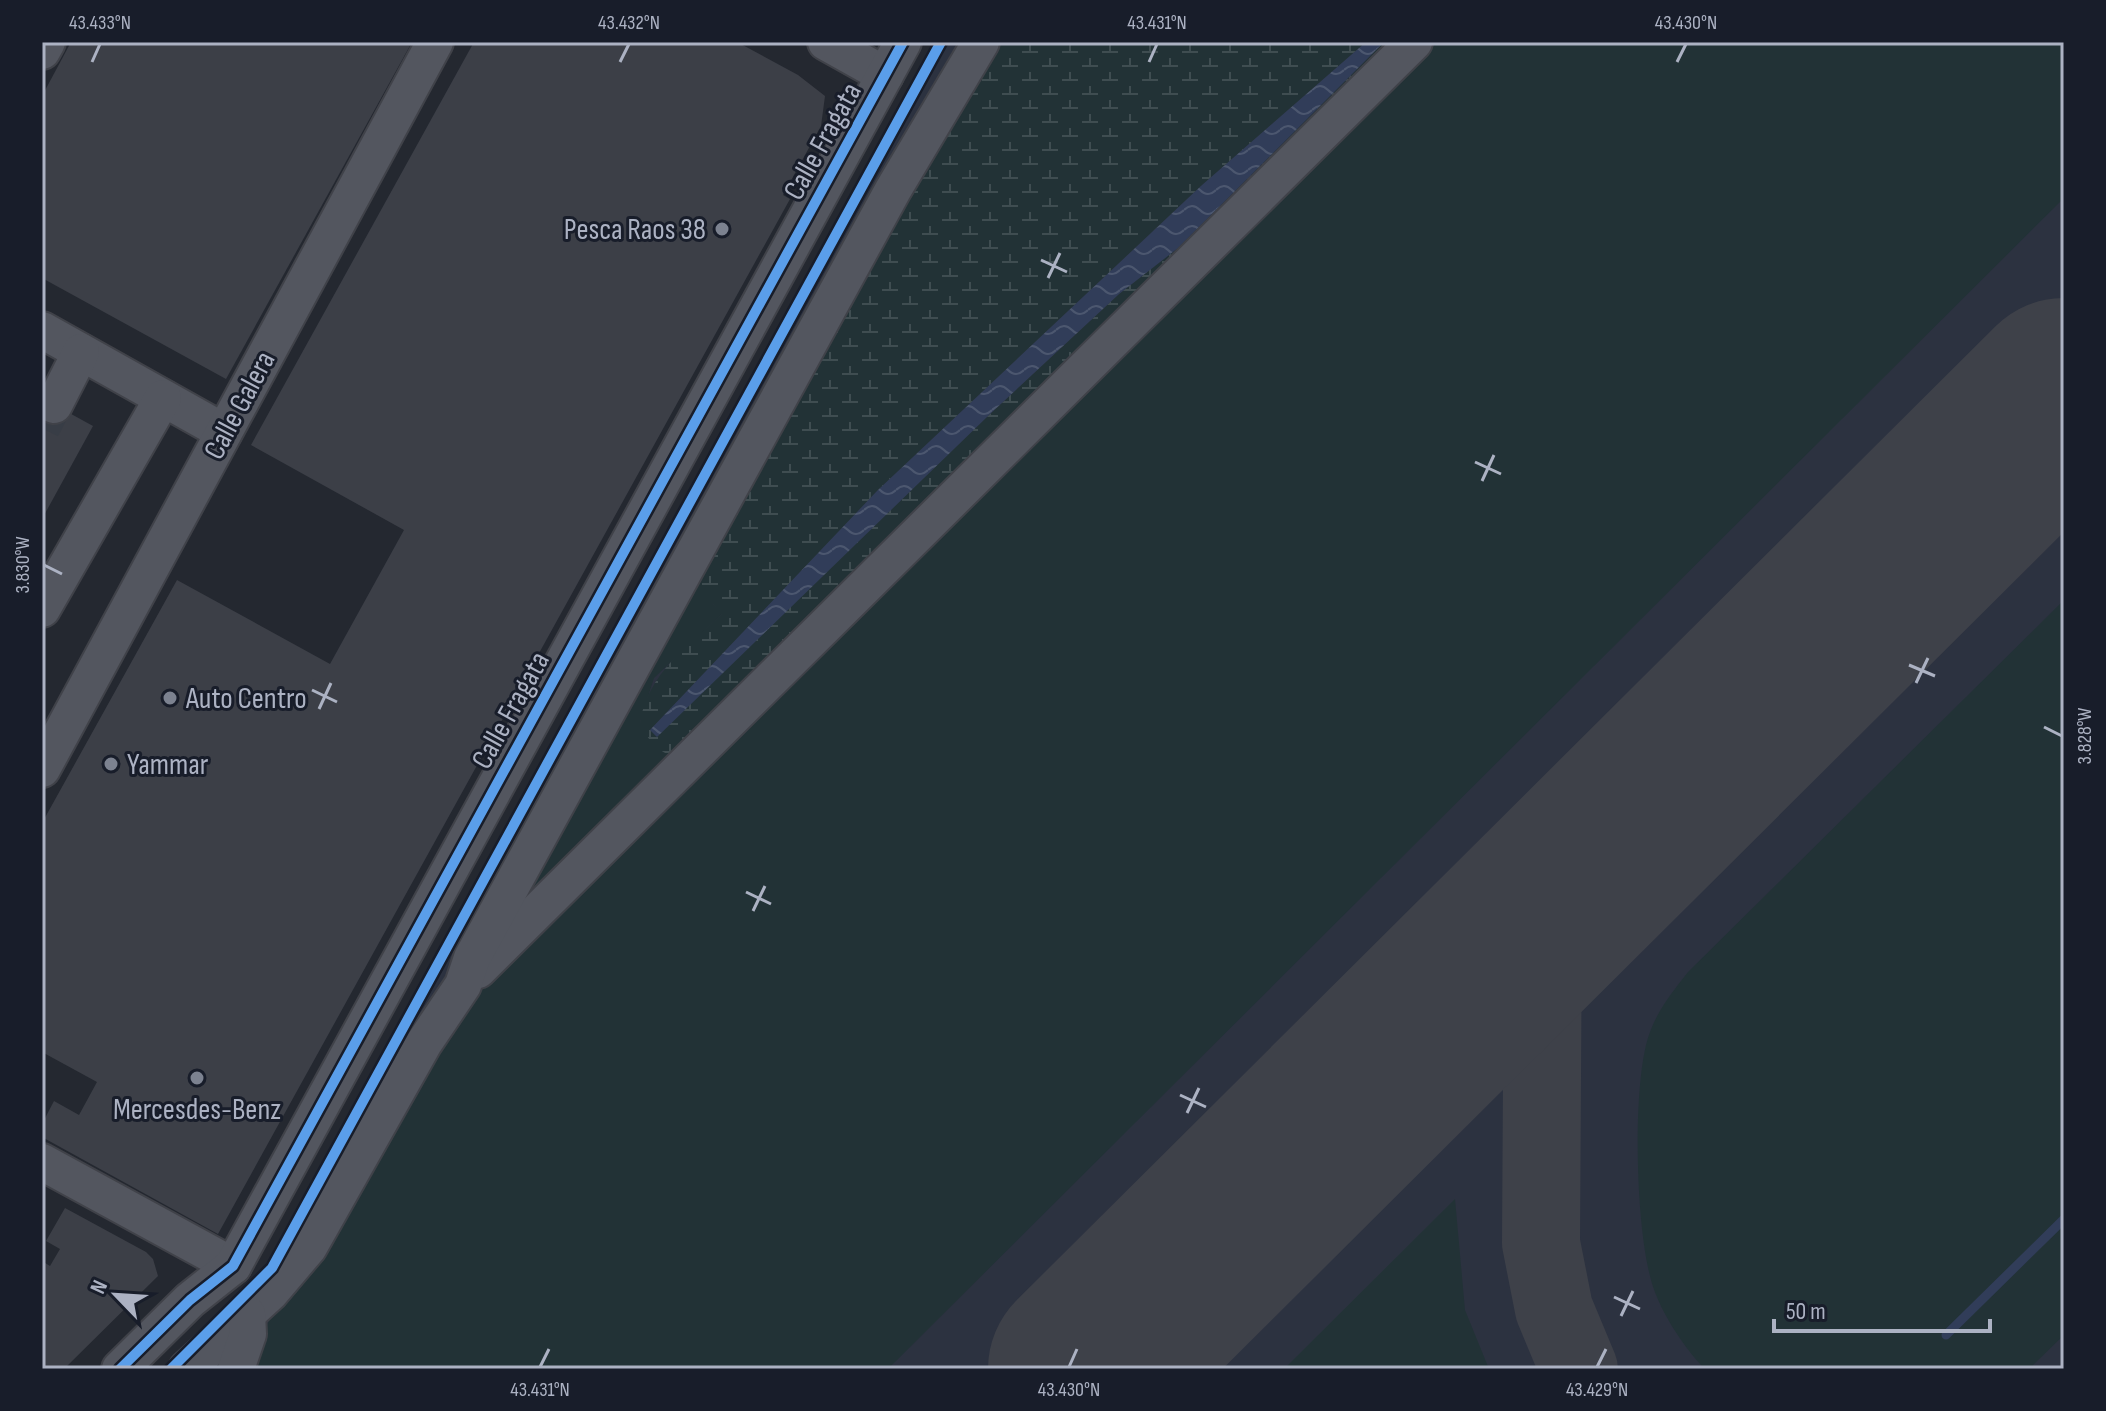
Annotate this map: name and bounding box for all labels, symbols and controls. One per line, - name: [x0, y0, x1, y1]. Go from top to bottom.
- text: 43.433°N: [69, 11, 131, 35]
- text: 43.432°N: [598, 11, 660, 35]
- text: 43.431°N: [1127, 11, 1187, 35]
- text: 43.430°N: [1655, 11, 1717, 35]
- street label: Calle Fragata: [776, 77, 870, 206]
- place label: Pesca Raos 38: [564, 212, 706, 248]
- marker: Pesca Raos 38: [713, 220, 731, 238]
- street label: Calle Galera: [196, 345, 283, 466]
- text: 3.830°W: [11, 536, 35, 594]
- street label: Calle Fragata: [464, 646, 558, 775]
- place label: Auto Centro: [185, 681, 307, 717]
- marker: Auto Centro: [161, 689, 179, 707]
- text: 3.828°W: [2073, 708, 2097, 764]
- place label: Yammar: [127, 747, 209, 783]
- marker: Yammar: [102, 755, 120, 773]
- marker: Mercesdes-Benz: [188, 1069, 206, 1087]
- place label: Mercesdes-Benz: [113, 1092, 281, 1128]
- north arrow: [76, 1255, 156, 1335]
- text: N: [85, 1276, 114, 1298]
- scale bar: [1774, 1283, 1990, 1333]
- text: 50 m: [1786, 1297, 1826, 1326]
- text: 43.431°N: [510, 1378, 570, 1402]
- text: 43.430°N: [1038, 1378, 1100, 1402]
- text: 43.429°N: [1566, 1378, 1628, 1402]

